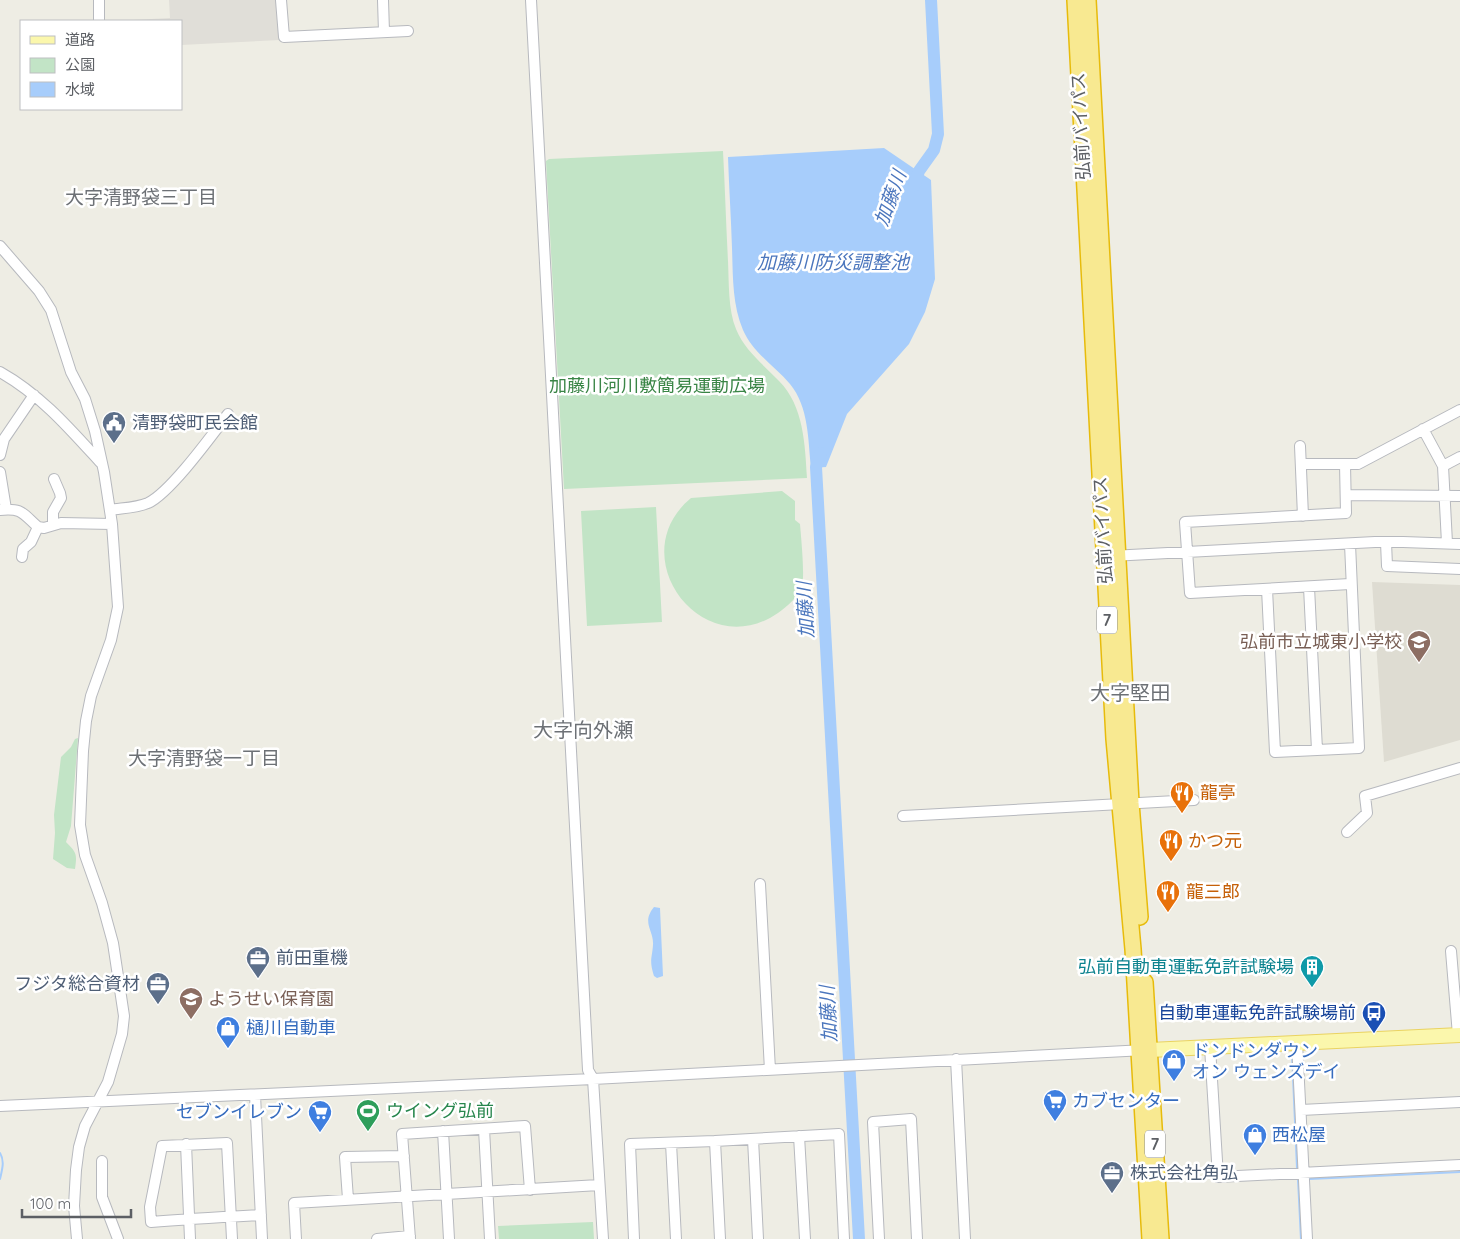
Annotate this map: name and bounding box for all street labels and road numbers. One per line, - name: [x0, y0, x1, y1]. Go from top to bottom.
- street label: 弘前バイパス: [1066, 72, 1095, 180]
- street label: 弘前バイパス: [1088, 476, 1117, 584]
- road number: 7: [1097, 606, 1117, 634]
- road number: 7: [1145, 1130, 1165, 1158]

